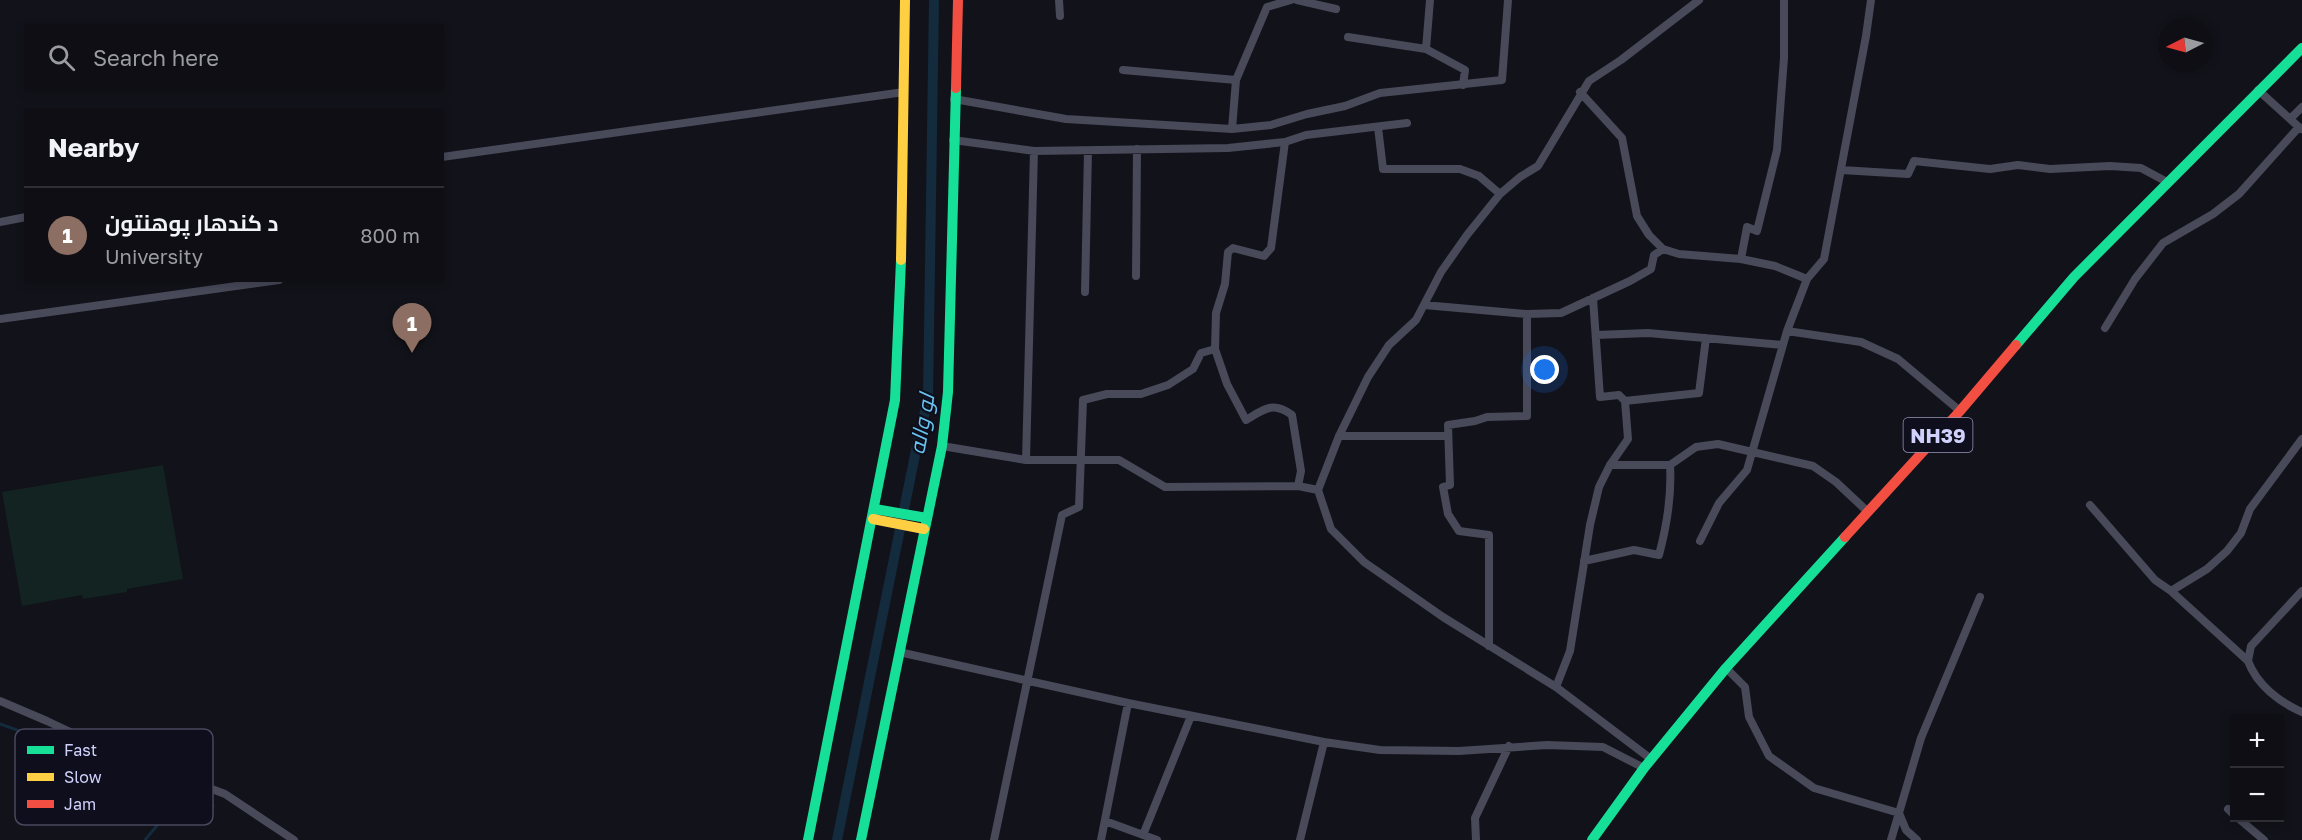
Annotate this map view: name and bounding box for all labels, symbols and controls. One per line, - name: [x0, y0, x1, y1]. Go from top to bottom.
- north arrow: [2158, 18, 2212, 72]
- search box: [24, 24, 444, 90]
- icon: search: [45, 41, 78, 74]
- text: Search here: [93, 44, 219, 71]
- text: Nearby: [48, 132, 139, 163]
- text: د کندهار پوهنتون: [105, 209, 278, 236]
- text: 1: [62, 223, 73, 247]
- text: 800 m: [360, 223, 420, 247]
- text: University: [105, 244, 203, 268]
- pin: 1: [392, 304, 432, 353]
- your location: [1530, 355, 1559, 384]
- water label: لو واله: [902, 389, 940, 456]
- road number: NH39: [1904, 418, 1972, 452]
- map controls: [2230, 714, 2284, 822]
- button: +: [2230, 714, 2284, 768]
- legend: [15, 729, 213, 825]
- text: Fast: [64, 740, 97, 760]
- text: Slow: [64, 767, 102, 787]
- button: −: [2230, 768, 2284, 822]
- text: Jam: [64, 794, 96, 814]

